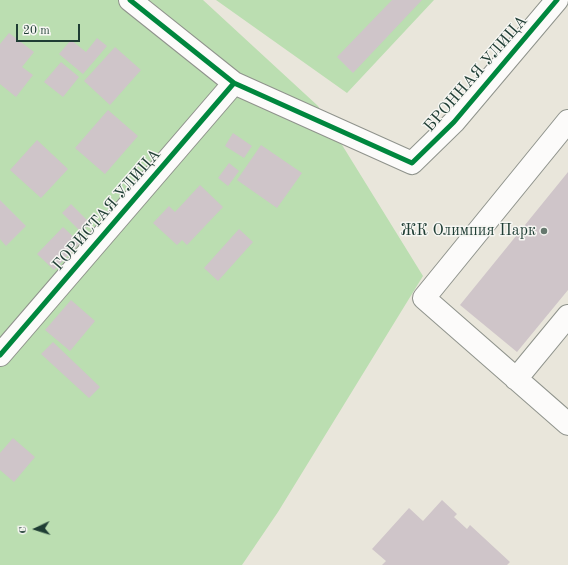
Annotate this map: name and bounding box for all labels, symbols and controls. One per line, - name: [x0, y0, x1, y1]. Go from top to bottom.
- street label: БРОННАЯ УЛИЦА: [420, 12, 532, 136]
- scale bar: [18, 16, 82, 42]
- text: 20 m: [23, 25, 50, 37]
- street label: ГОРИСТАЯ УЛИЦА: [49, 145, 165, 275]
- place label: ЖК Олимпия Парк: [400, 221, 536, 241]
- marker: ЖК Олимпия Парк: [539, 226, 549, 236]
- north arrow: [16, 509, 56, 549]
- text: С: [18, 526, 29, 534]

